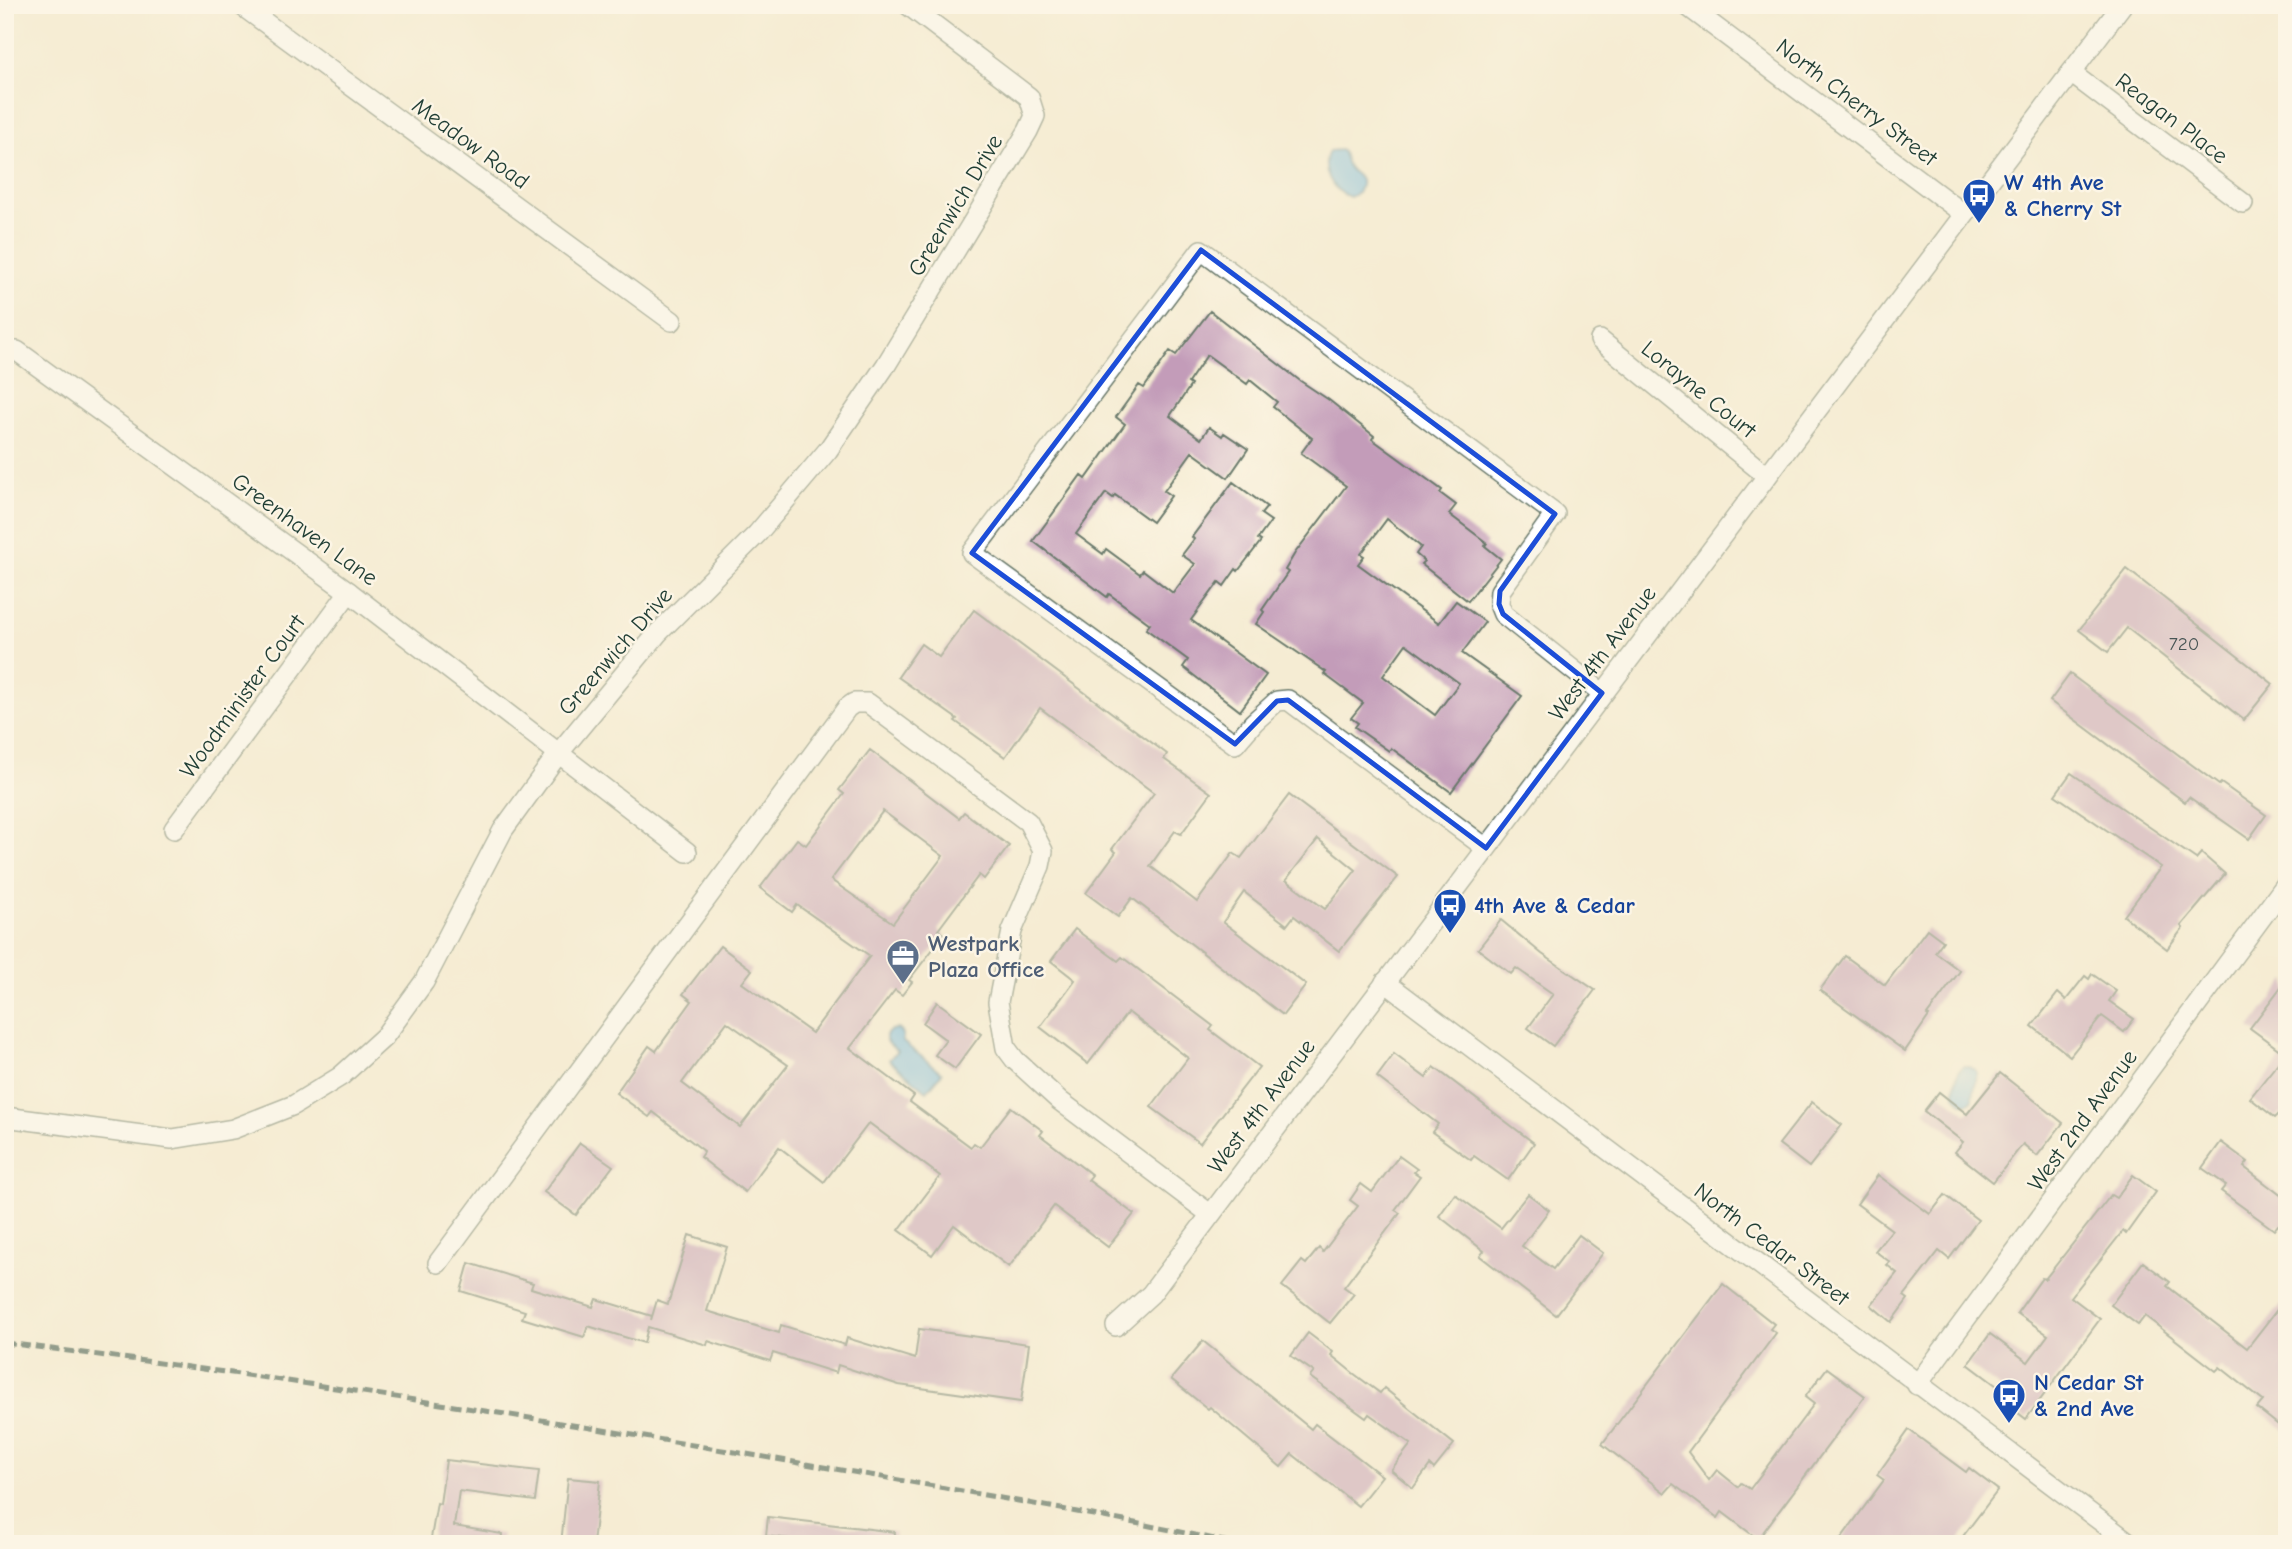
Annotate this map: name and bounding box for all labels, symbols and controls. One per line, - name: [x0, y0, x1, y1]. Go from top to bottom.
- street label: North Cherry Street: [1771, 33, 1944, 173]
- street label: Reagan Place: [2110, 67, 2233, 169]
- street label: Meadow Road: [407, 92, 534, 195]
- street label: Greenwich Drive: [903, 130, 1008, 281]
- place label: W 4th Ave & Cherry St: [2004, 169, 2122, 222]
- bus stop icon: W 4th Ave & Cherry St: [1960, 176, 1998, 225]
- street label: Lorayne Court: [1636, 335, 1763, 445]
- street label: Greenhaven Lane: [227, 468, 383, 591]
- street label: West 4th Avenue: [1543, 581, 1662, 726]
- street label: Greenwich Drive: [553, 582, 678, 721]
- street label: Woodminister Court: [174, 608, 312, 783]
- house number: 720: [2169, 633, 2199, 655]
- bus stop icon: 4th Ave & Cedar: [1431, 886, 1469, 935]
- place label: 4th Ave & Cedar: [1474, 892, 1636, 919]
- place label: Westpark Plaza Office: [928, 930, 1044, 983]
- office icon: Westpark Plaza Office: [884, 937, 922, 986]
- street label: West 4th Avenue: [1202, 1034, 1321, 1179]
- street label: West 2nd Avenue: [2022, 1044, 2143, 1196]
- street label: North Cedar Street: [1689, 1177, 1856, 1312]
- place label: N Cedar St & 2nd Ave: [2034, 1369, 2144, 1422]
- bus stop icon: N Cedar St & 2nd Ave: [1990, 1376, 2028, 1425]

